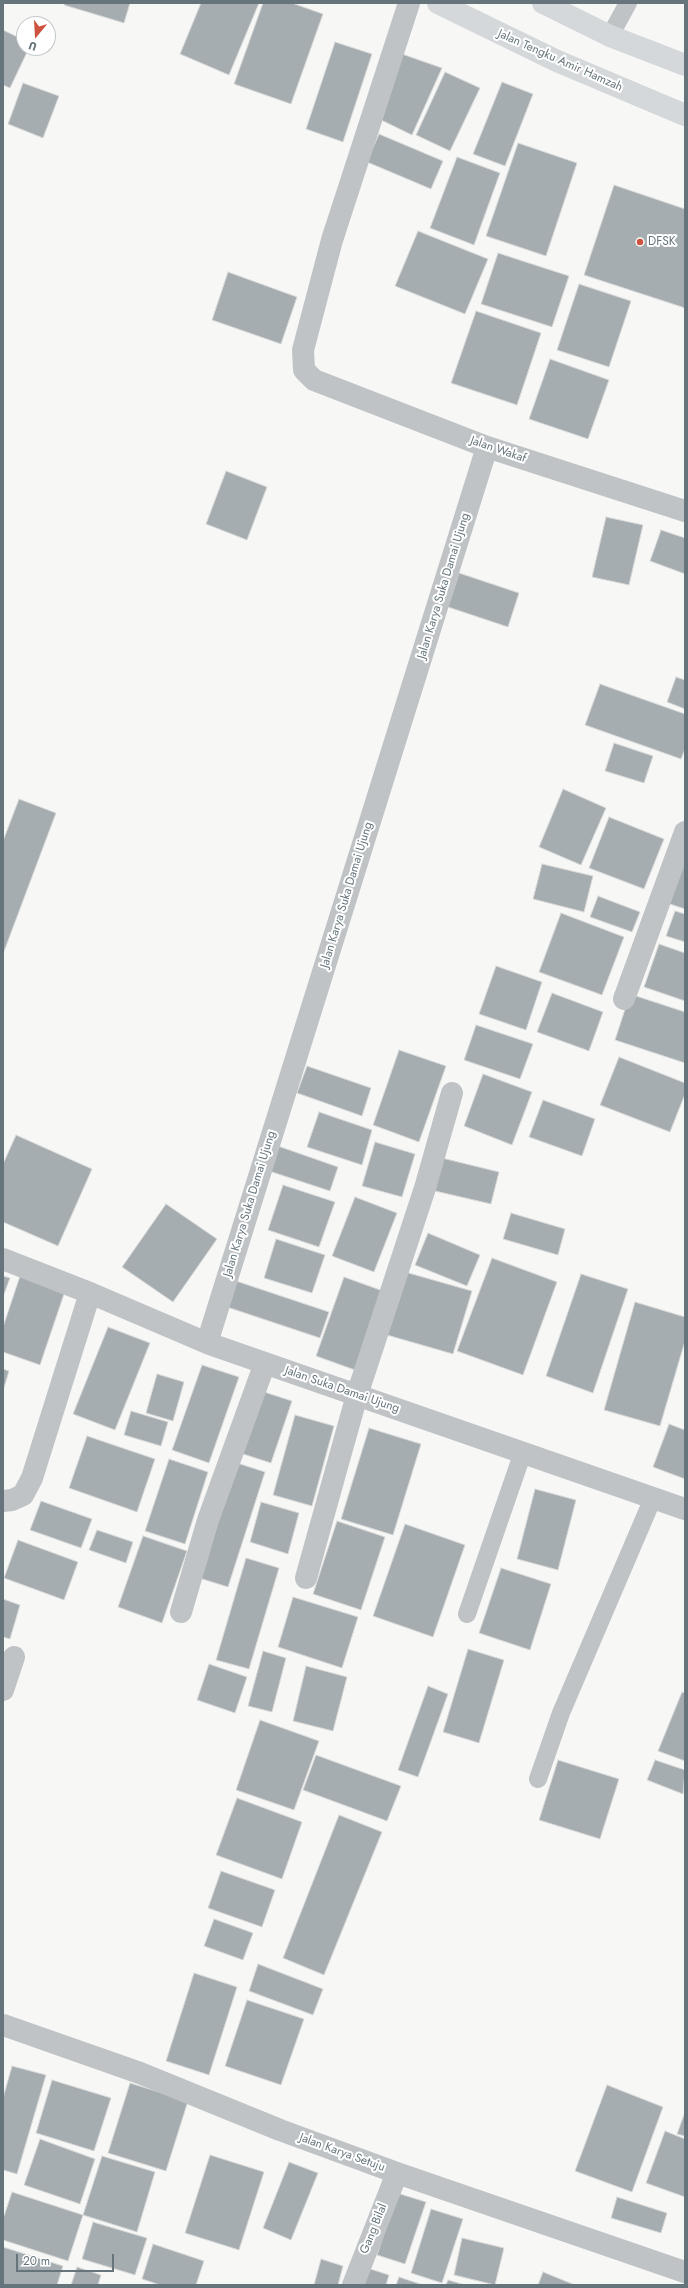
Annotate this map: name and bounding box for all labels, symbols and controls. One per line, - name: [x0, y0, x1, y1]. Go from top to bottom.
- north arrow: [16, 16, 56, 56]
- street label: Jalan Tengku Amir Hamzah: [495, 27, 625, 95]
- text: U: [26, 38, 39, 55]
- place label: DFSK: [648, 235, 676, 249]
- marker: DFSK: [635, 237, 645, 247]
- street label: Jalan Wakaf: [468, 434, 528, 466]
- street label: Jalan Karya Suka Damai Ujung: [415, 511, 473, 661]
- street label: Jalan Karya Suka Damai Ujung: [318, 820, 376, 970]
- street label: Jalan Karya Suka Damai Ujung: [221, 1129, 279, 1279]
- street label: Jalan Suka Damai Ujung: [283, 1364, 401, 1416]
- street label: Jalan Karya Setuju: [297, 2131, 387, 2175]
- street label: Gang Bilal: [357, 2202, 391, 2256]
- scale bar: [18, 2246, 116, 2272]
- text: 20 m: [23, 2252, 50, 2270]

